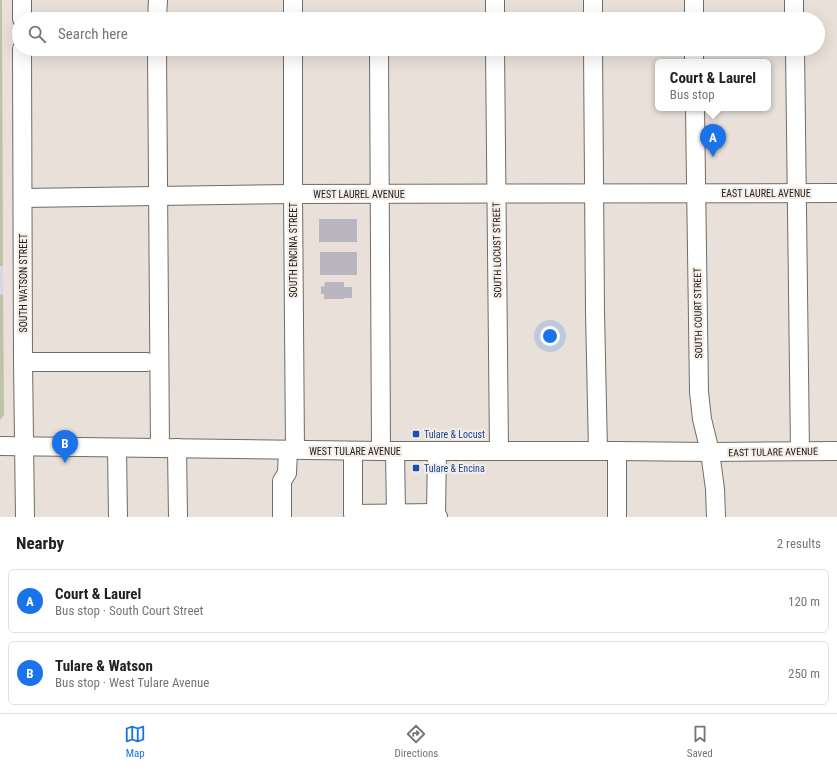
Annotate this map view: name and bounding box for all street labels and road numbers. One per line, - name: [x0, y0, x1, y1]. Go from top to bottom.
- street label: EAST LAUREL AVENUE: [721, 188, 811, 199]
- street label: WEST LAUREL AVENUE: [313, 189, 405, 200]
- street label: SOUTH ENCINA STREET: [288, 202, 299, 298]
- street label: SOUTH LOCUST STREET: [491, 202, 503, 298]
- street label: SOUTH WATSON STREET: [18, 234, 29, 332]
- street label: SOUTH COURT STREET: [692, 267, 704, 359]
- street label: WEST TULARE AVENUE: [309, 446, 401, 457]
- street label: EAST TULARE AVENUE: [728, 446, 818, 458]

